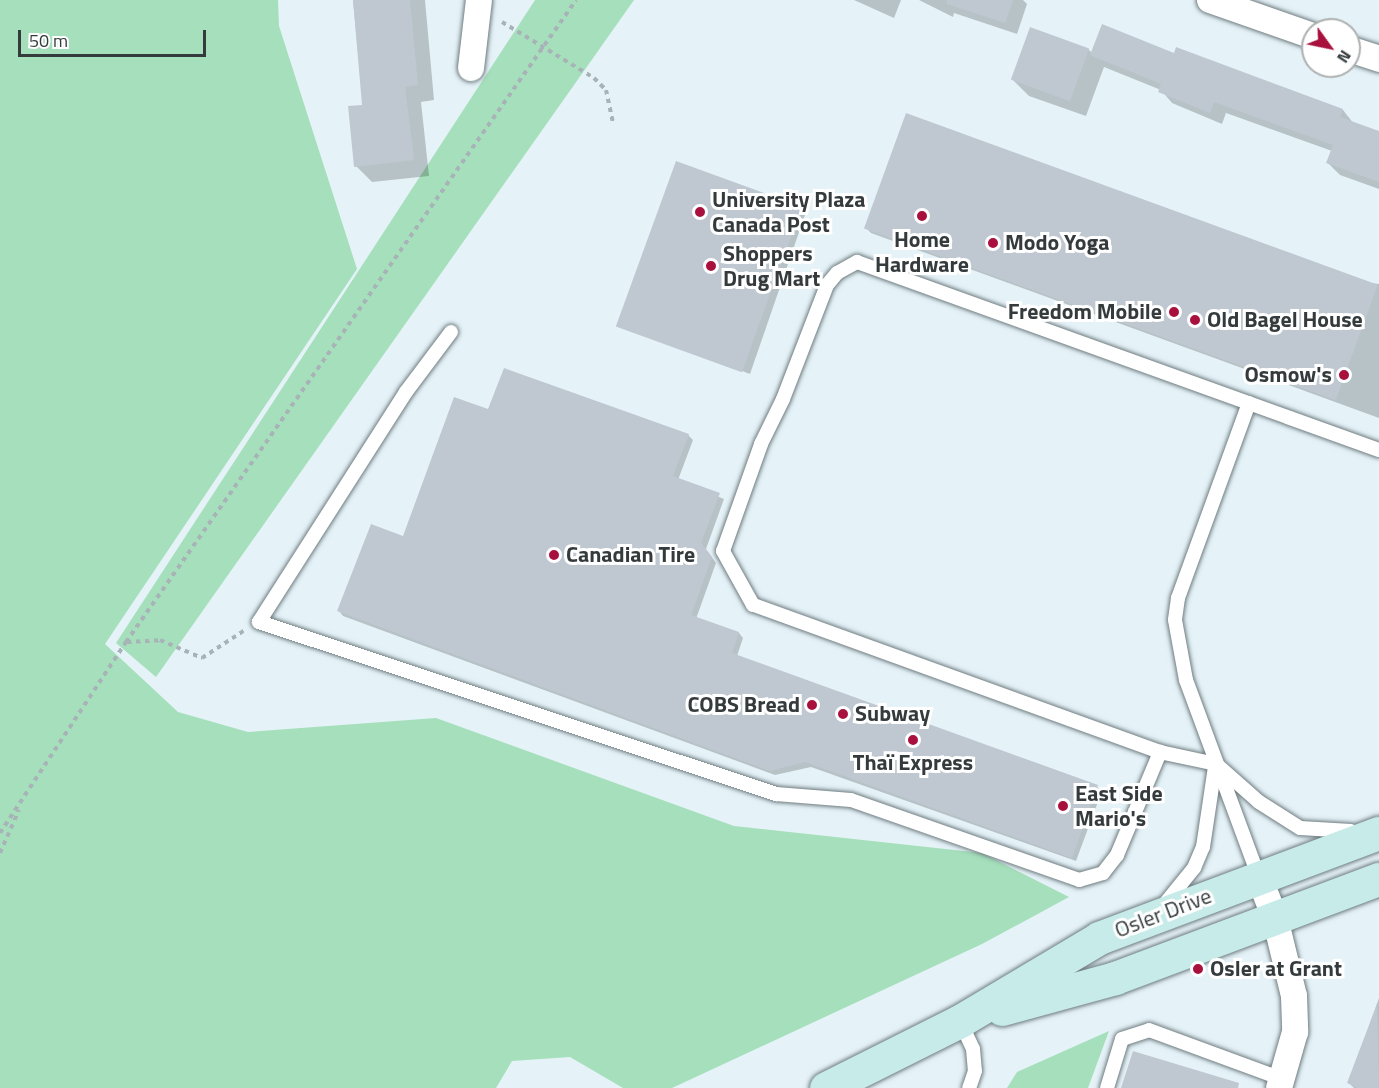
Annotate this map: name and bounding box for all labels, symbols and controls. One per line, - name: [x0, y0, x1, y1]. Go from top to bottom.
- scale bar: [21, 18, 208, 56]
- north arrow: [1301, 18, 1361, 78]
- text: 50 m: [29, 27, 68, 54]
- text: N: [1331, 46, 1358, 68]
- place label: University Plaza Canada Post: [712, 186, 866, 237]
- marker: University Plaza Canada Post: [693, 205, 707, 219]
- marker: Home Hardware: [915, 209, 929, 223]
- place label: Home Hardware: [875, 226, 969, 278]
- place label: Modo Yoga: [1005, 230, 1109, 256]
- marker: Modo Yoga: [986, 236, 1000, 250]
- place label: Shoppers Drug Mart: [723, 240, 820, 292]
- marker: Shoppers Drug Mart: [704, 259, 718, 273]
- place label: Freedom Mobile: [1008, 299, 1162, 325]
- marker: Freedom Mobile: [1167, 305, 1181, 319]
- place label: Old Bagel House: [1207, 307, 1363, 333]
- marker: Old Bagel House: [1188, 313, 1202, 327]
- place label: Osmow's: [1244, 362, 1332, 388]
- marker: Osmow's: [1337, 368, 1351, 382]
- place label: Canadian Tire: [566, 542, 695, 568]
- marker: Canadian Tire: [547, 548, 561, 562]
- place label: COBS Bread: [688, 692, 800, 718]
- marker: COBS Bread: [805, 698, 819, 712]
- place label: Subway: [855, 701, 930, 727]
- marker: Subway: [836, 707, 850, 721]
- marker: Thaï Express: [906, 733, 920, 747]
- place label: Thaï Express: [853, 750, 973, 776]
- place label: East Side Mario's: [1075, 780, 1163, 831]
- marker: East Side Mario's: [1056, 799, 1070, 813]
- street label: Osler Drive: [1111, 882, 1215, 944]
- place label: Osler at Grant: [1210, 956, 1342, 982]
- marker: Osler at Grant: [1191, 962, 1205, 976]

